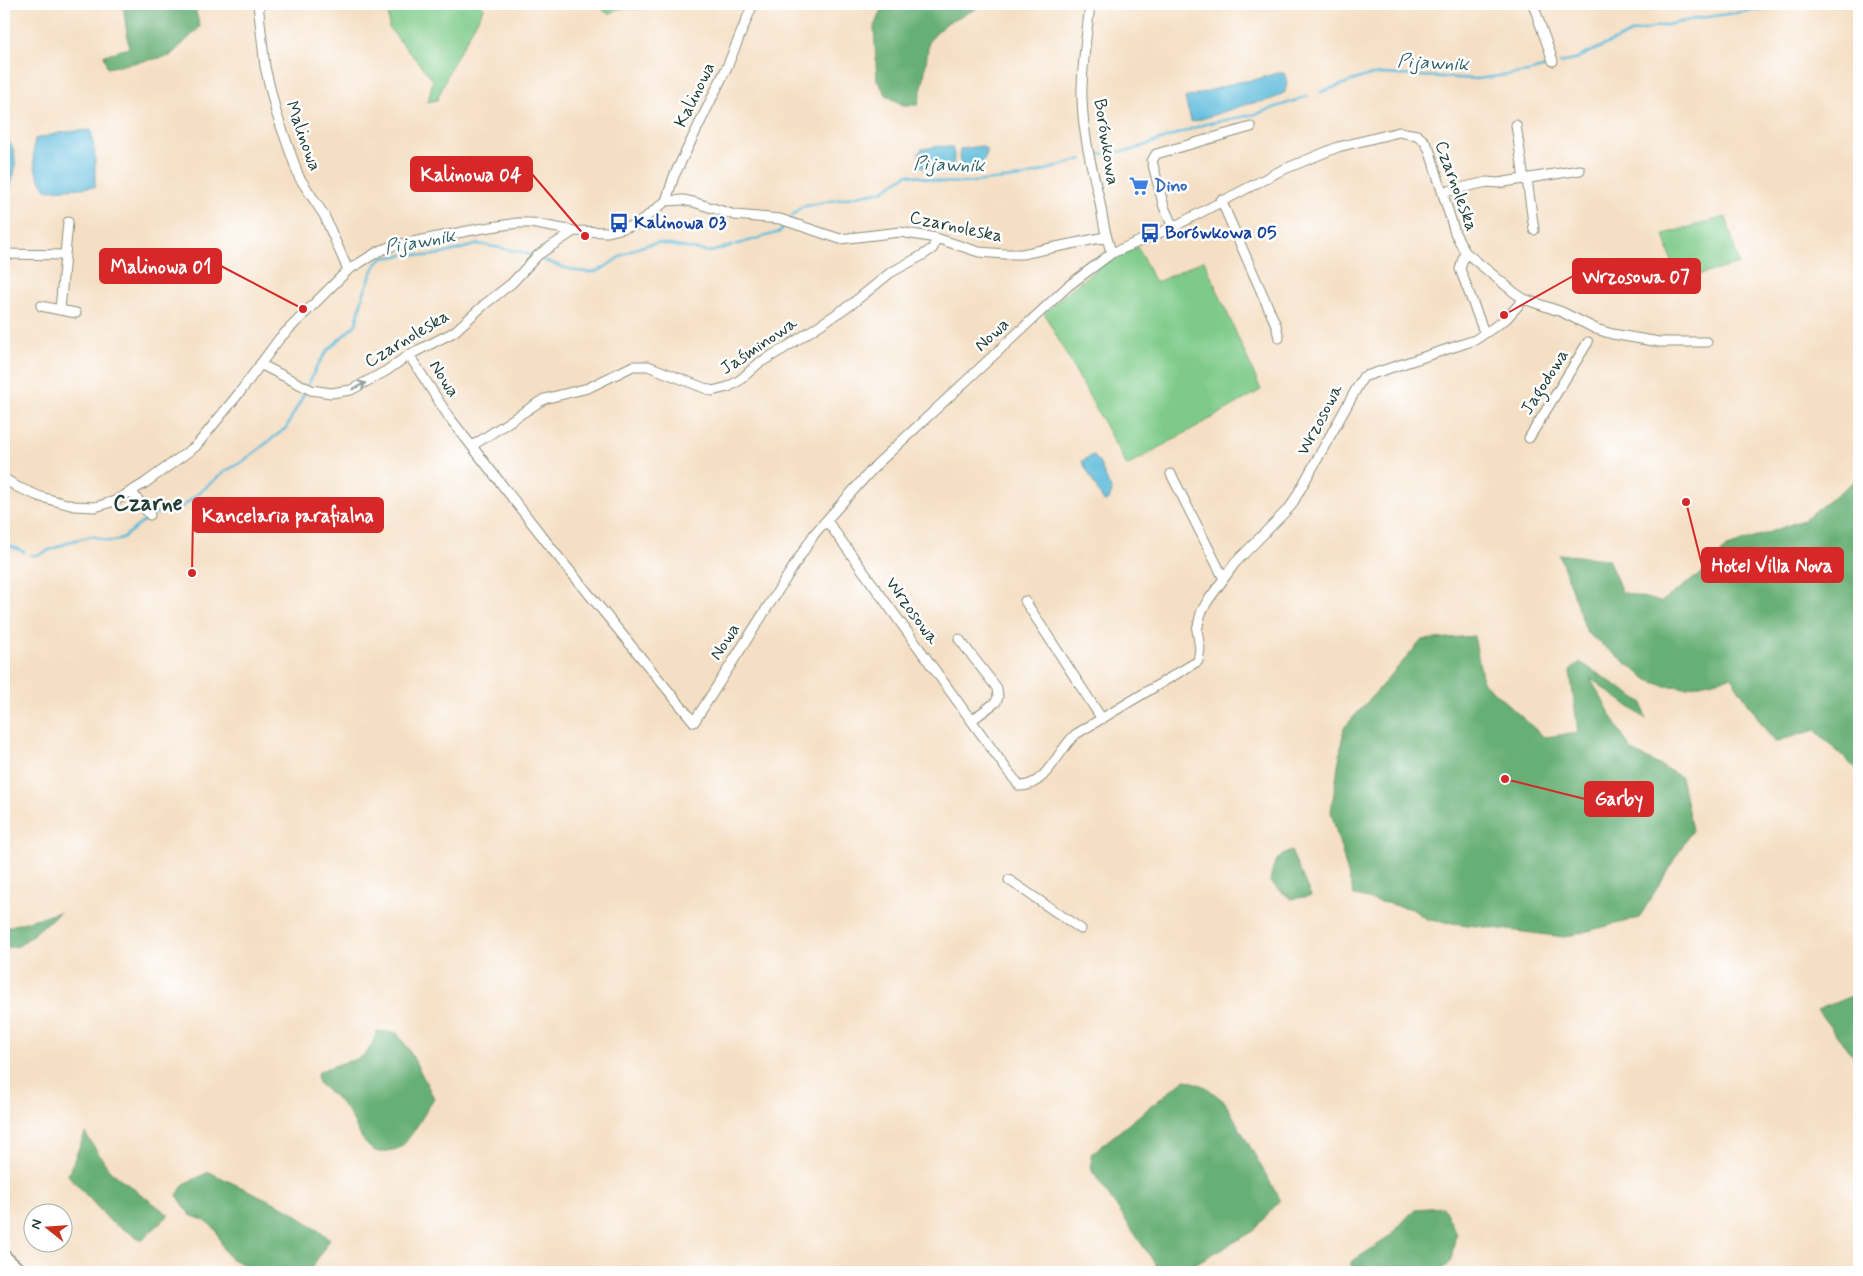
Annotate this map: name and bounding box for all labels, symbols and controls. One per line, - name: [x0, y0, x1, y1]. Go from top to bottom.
- water label: Pijawnik: [1397, 49, 1471, 77]
- street label: Kalinowa: [669, 58, 721, 132]
- street label: Borówkowa: [1087, 97, 1125, 187]
- street label: Malinowa: [279, 98, 327, 174]
- street label: Czarnoleska: [1429, 137, 1483, 235]
- water label: Pijawnik: [913, 151, 986, 179]
- callout: Kalinowa 04: [411, 157, 532, 191]
- text: Kalinowa 04: [421, 163, 522, 188]
- place label: Dino: [1154, 174, 1187, 198]
- supermarket icon: Dino: [1128, 175, 1150, 197]
- street label: Czarnoleska: [907, 205, 1005, 249]
- place label: Kalinowa 03: [634, 211, 727, 235]
- bus stop icon: Kalinowa 03: [608, 212, 630, 234]
- place label: Borówkowa 05: [1165, 221, 1277, 245]
- bus stop icon: Borówkowa 05: [1139, 222, 1161, 244]
- water label: Pijawnik: [383, 223, 459, 261]
- callout: Malinowa 01: [100, 249, 221, 283]
- text: Malinowa 01: [111, 255, 211, 280]
- callout: Wrzosowa 07: [1573, 259, 1700, 293]
- text: Wrzosowa 07: [1581, 265, 1690, 290]
- street label: Czarnoleska: [360, 304, 454, 374]
- street label: Jaśminowa: [716, 311, 802, 381]
- street label: Nowa: [969, 313, 1015, 357]
- street label: Jagodowa: [1515, 345, 1576, 420]
- street label: Nowa: [423, 356, 465, 402]
- street label: Wrzosowa: [1291, 380, 1349, 460]
- one-way arrow: [351, 381, 366, 391]
- district label: Czarne: [113, 490, 183, 518]
- callout: Kancelaria parafialna: [193, 498, 383, 532]
- text: Kancelaria parafialna: [202, 504, 374, 529]
- callout: Hotel Villa Nova: [1702, 548, 1843, 582]
- text: Hotel Villa Nova: [1711, 554, 1833, 579]
- street label: Wrzosowa: [879, 573, 945, 650]
- street label: Nowa: [704, 619, 746, 665]
- callout: Garby: [1585, 782, 1653, 816]
- text: Garby: [1595, 787, 1643, 813]
- north arrow: [22, 1204, 72, 1254]
- text: N: [27, 1217, 46, 1232]

